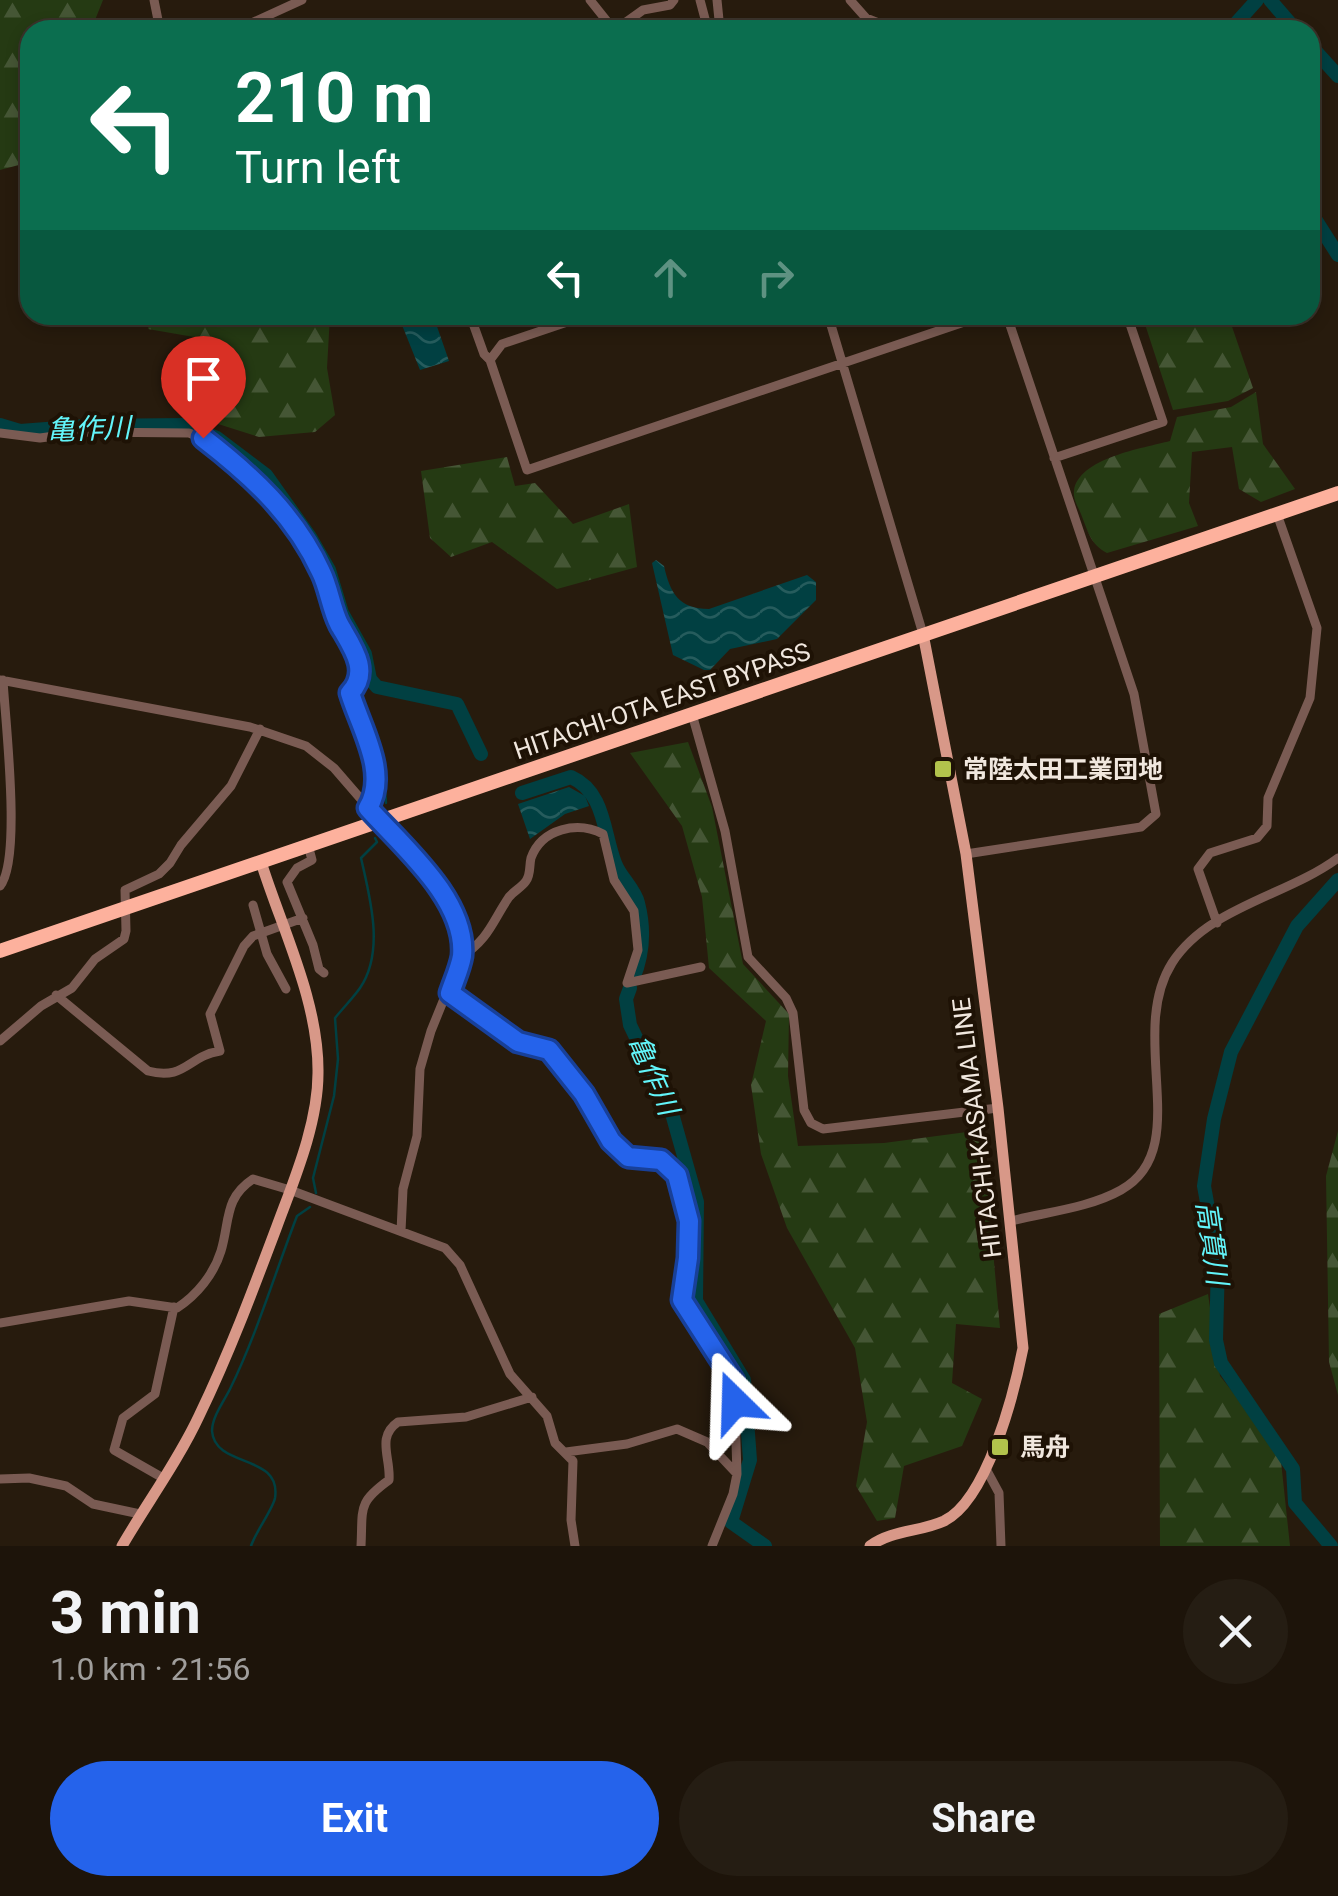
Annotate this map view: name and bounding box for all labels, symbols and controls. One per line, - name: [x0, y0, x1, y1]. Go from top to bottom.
- text: 210 m: [235, 57, 434, 139]
- icon: left: [70, 60, 200, 190]
- text: Turn left: [235, 141, 401, 194]
- icon: left: [538, 250, 593, 305]
- icon: ahead: [643, 250, 698, 305]
- icon: right: [748, 250, 803, 305]
- pin: [161, 336, 246, 439]
- icon: arrive: [176, 351, 231, 406]
- water label: 亀作川: [46, 411, 135, 447]
- street label: HITACHI-OTA EAST BYPASS: [510, 637, 814, 765]
- place label: 常陸太田工業団地: [963, 755, 1163, 784]
- marker: 常陸太田工業団地: [932, 758, 954, 780]
- street label: HITACHI-KASAMA LINE: [947, 996, 1007, 1260]
- water label: 亀作川: [621, 1030, 686, 1123]
- water label: 高貫川: [1190, 1199, 1235, 1290]
- position arrow: [683, 1350, 787, 1454]
- place label: 馬舟: [1020, 1433, 1070, 1462]
- marker: 馬舟: [989, 1436, 1011, 1458]
- text: 3 min: [50, 1577, 201, 1648]
- button: close: [1183, 1579, 1288, 1684]
- text: 1.0 km · 21:56: [50, 1650, 251, 1688]
- button: Exit: [50, 1761, 659, 1876]
- button: Share: [679, 1761, 1288, 1876]

